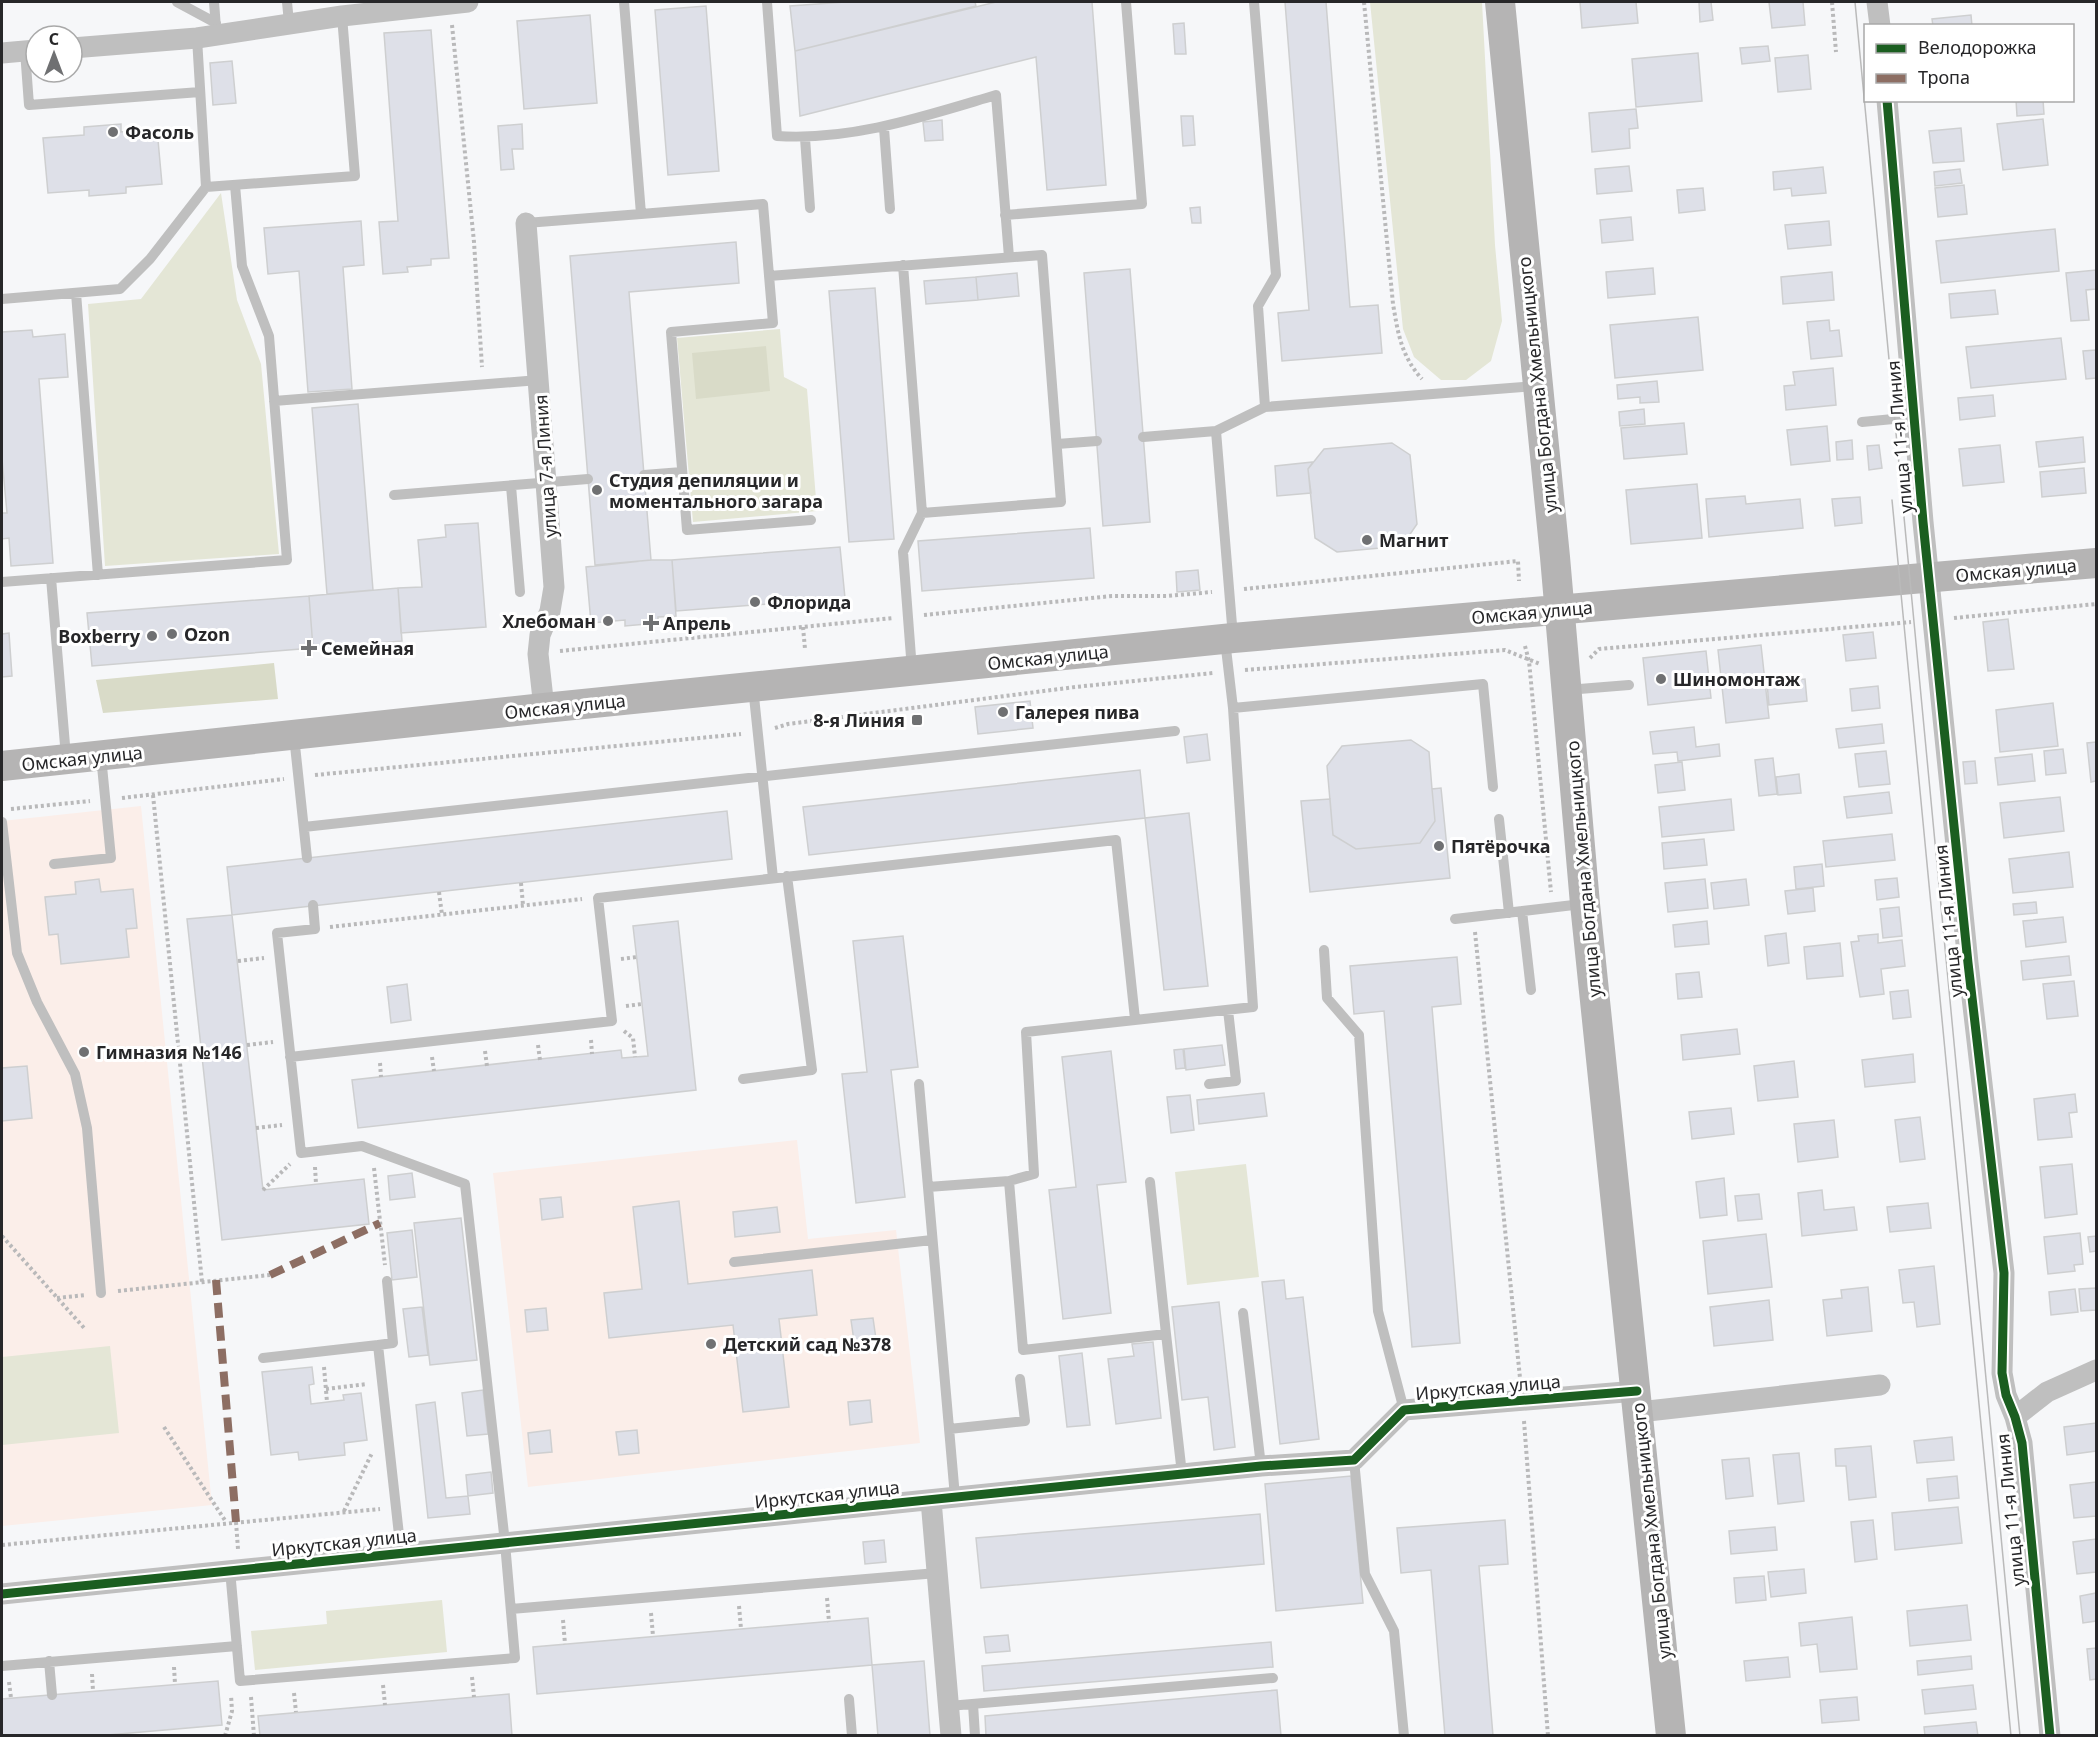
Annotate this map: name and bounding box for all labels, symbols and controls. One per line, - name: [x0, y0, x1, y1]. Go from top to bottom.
- north arrow: [24, 24, 84, 84]
- legend: [1864, 24, 2074, 102]
- text: С: [49, 28, 59, 50]
- text: Велодорожка: [1918, 35, 2036, 59]
- text: Тропа: [1918, 65, 1970, 89]
- place label: Фасоль: [125, 120, 194, 144]
- marker: Фасоль: [106, 125, 120, 139]
- street label: улица Богдана Хмельницкого: [1512, 256, 1562, 514]
- street label: улица 11-я Линия: [1880, 359, 1918, 515]
- street label: улица 7-я Линия: [528, 394, 562, 538]
- place label: Студия депиляции и моментального загара: [609, 468, 823, 513]
- marker: Студия депиляции и моментального загара: [590, 483, 604, 497]
- place label: Магнит: [1379, 528, 1448, 552]
- marker: Магнит: [1360, 533, 1374, 547]
- street label: Омская улица: [1954, 553, 2078, 587]
- place label: Флорида: [767, 590, 851, 614]
- marker: Флорида: [748, 595, 762, 609]
- street label: Омская улица: [1470, 595, 1594, 629]
- place label: Хлебоман: [502, 609, 596, 633]
- place label: Апрель: [663, 611, 731, 635]
- marker: Хлебоман: [601, 614, 615, 628]
- marker: Апрель: [644, 616, 658, 630]
- place label: Ozon: [184, 622, 230, 646]
- place label: Boxberry: [58, 624, 141, 648]
- marker: Ozon: [165, 627, 179, 641]
- marker: Boxberry: [145, 629, 159, 643]
- place label: Семейная: [321, 636, 414, 660]
- street label: Омская улица: [986, 639, 1110, 675]
- marker: Семейная: [302, 641, 316, 655]
- place label: Шиномонтаж: [1673, 667, 1801, 691]
- marker: Шиномонтаж: [1654, 672, 1668, 686]
- street label: Омская улица: [503, 688, 627, 724]
- place label: Галерея пива: [1015, 700, 1140, 724]
- marker: Галерея пива: [996, 705, 1010, 719]
- place label: 8-я Линия: [813, 708, 905, 732]
- marker: 8-я Линия: [910, 713, 924, 727]
- street label: Омская улица: [20, 740, 144, 776]
- street label: улица Богдана Хмельницкого: [1560, 740, 1606, 998]
- place label: Пятёрочка: [1451, 834, 1550, 858]
- marker: Пятёрочка: [1432, 839, 1446, 853]
- street label: улица 11-я Линия: [1928, 843, 1968, 999]
- place label: Гимназия №146: [96, 1040, 242, 1064]
- marker: Гимназия №146: [77, 1045, 91, 1059]
- place label: Детский сад №378: [723, 1332, 891, 1356]
- marker: Детский сад №378: [704, 1337, 718, 1351]
- street label: Иркутская улица: [1414, 1369, 1562, 1405]
- street label: улица Богдана Хмельницкого: [1626, 1402, 1676, 1660]
- street label: улица 11-я Линия: [1990, 1432, 2030, 1588]
- street label: Иркутская улица: [753, 1474, 901, 1514]
- street label: Иркутская улица: [270, 1522, 418, 1562]

